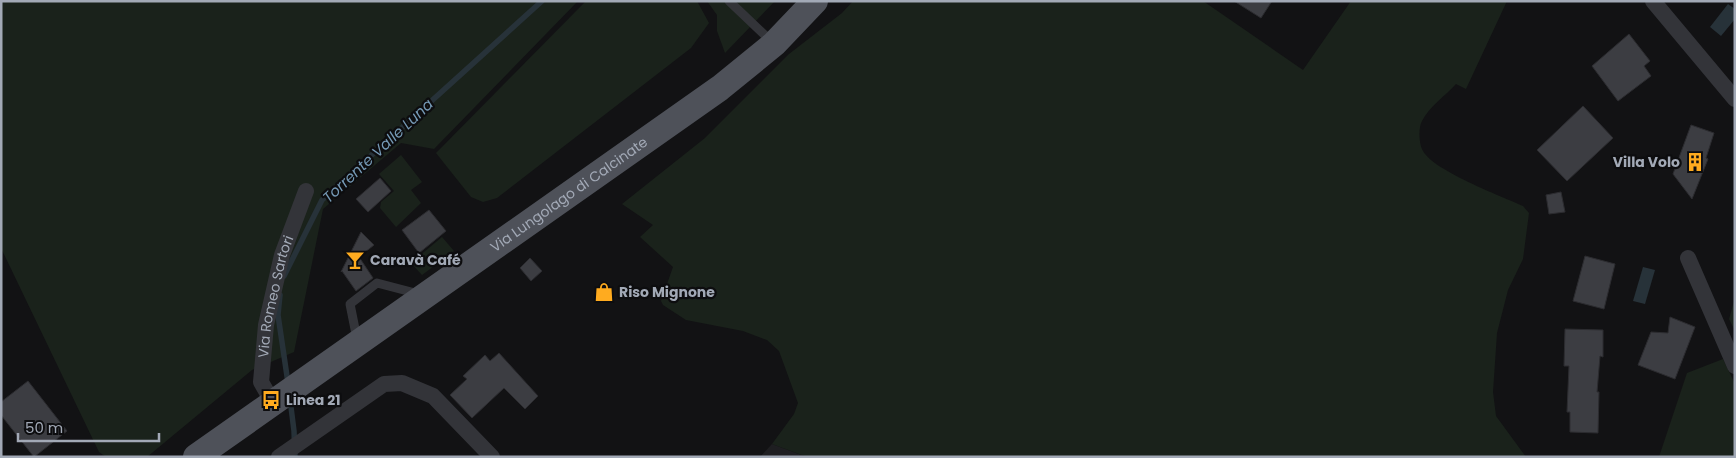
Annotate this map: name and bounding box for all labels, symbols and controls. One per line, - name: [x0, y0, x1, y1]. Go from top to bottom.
- water label: Torrente Valle Luna: [318, 94, 438, 208]
- street label: Via Lungolago di Calcinate: [486, 132, 652, 257]
- building icon: Villa Volo: [1684, 151, 1706, 173]
- place label: Villa Volo: [1613, 152, 1680, 172]
- street label: Via Romeo Sartori: [253, 232, 299, 359]
- bar icon: Caravà Café: [344, 249, 366, 271]
- place label: Caravà Café: [370, 250, 461, 270]
- shop icon: Riso Mignone: [593, 281, 615, 303]
- place label: Riso Mignone: [619, 282, 715, 302]
- bus stop icon: Linea 21: [260, 389, 282, 411]
- place label: Linea 21: [286, 390, 341, 410]
- scale bar: [18, 410, 159, 442]
- text: 50 m: [25, 417, 63, 438]

